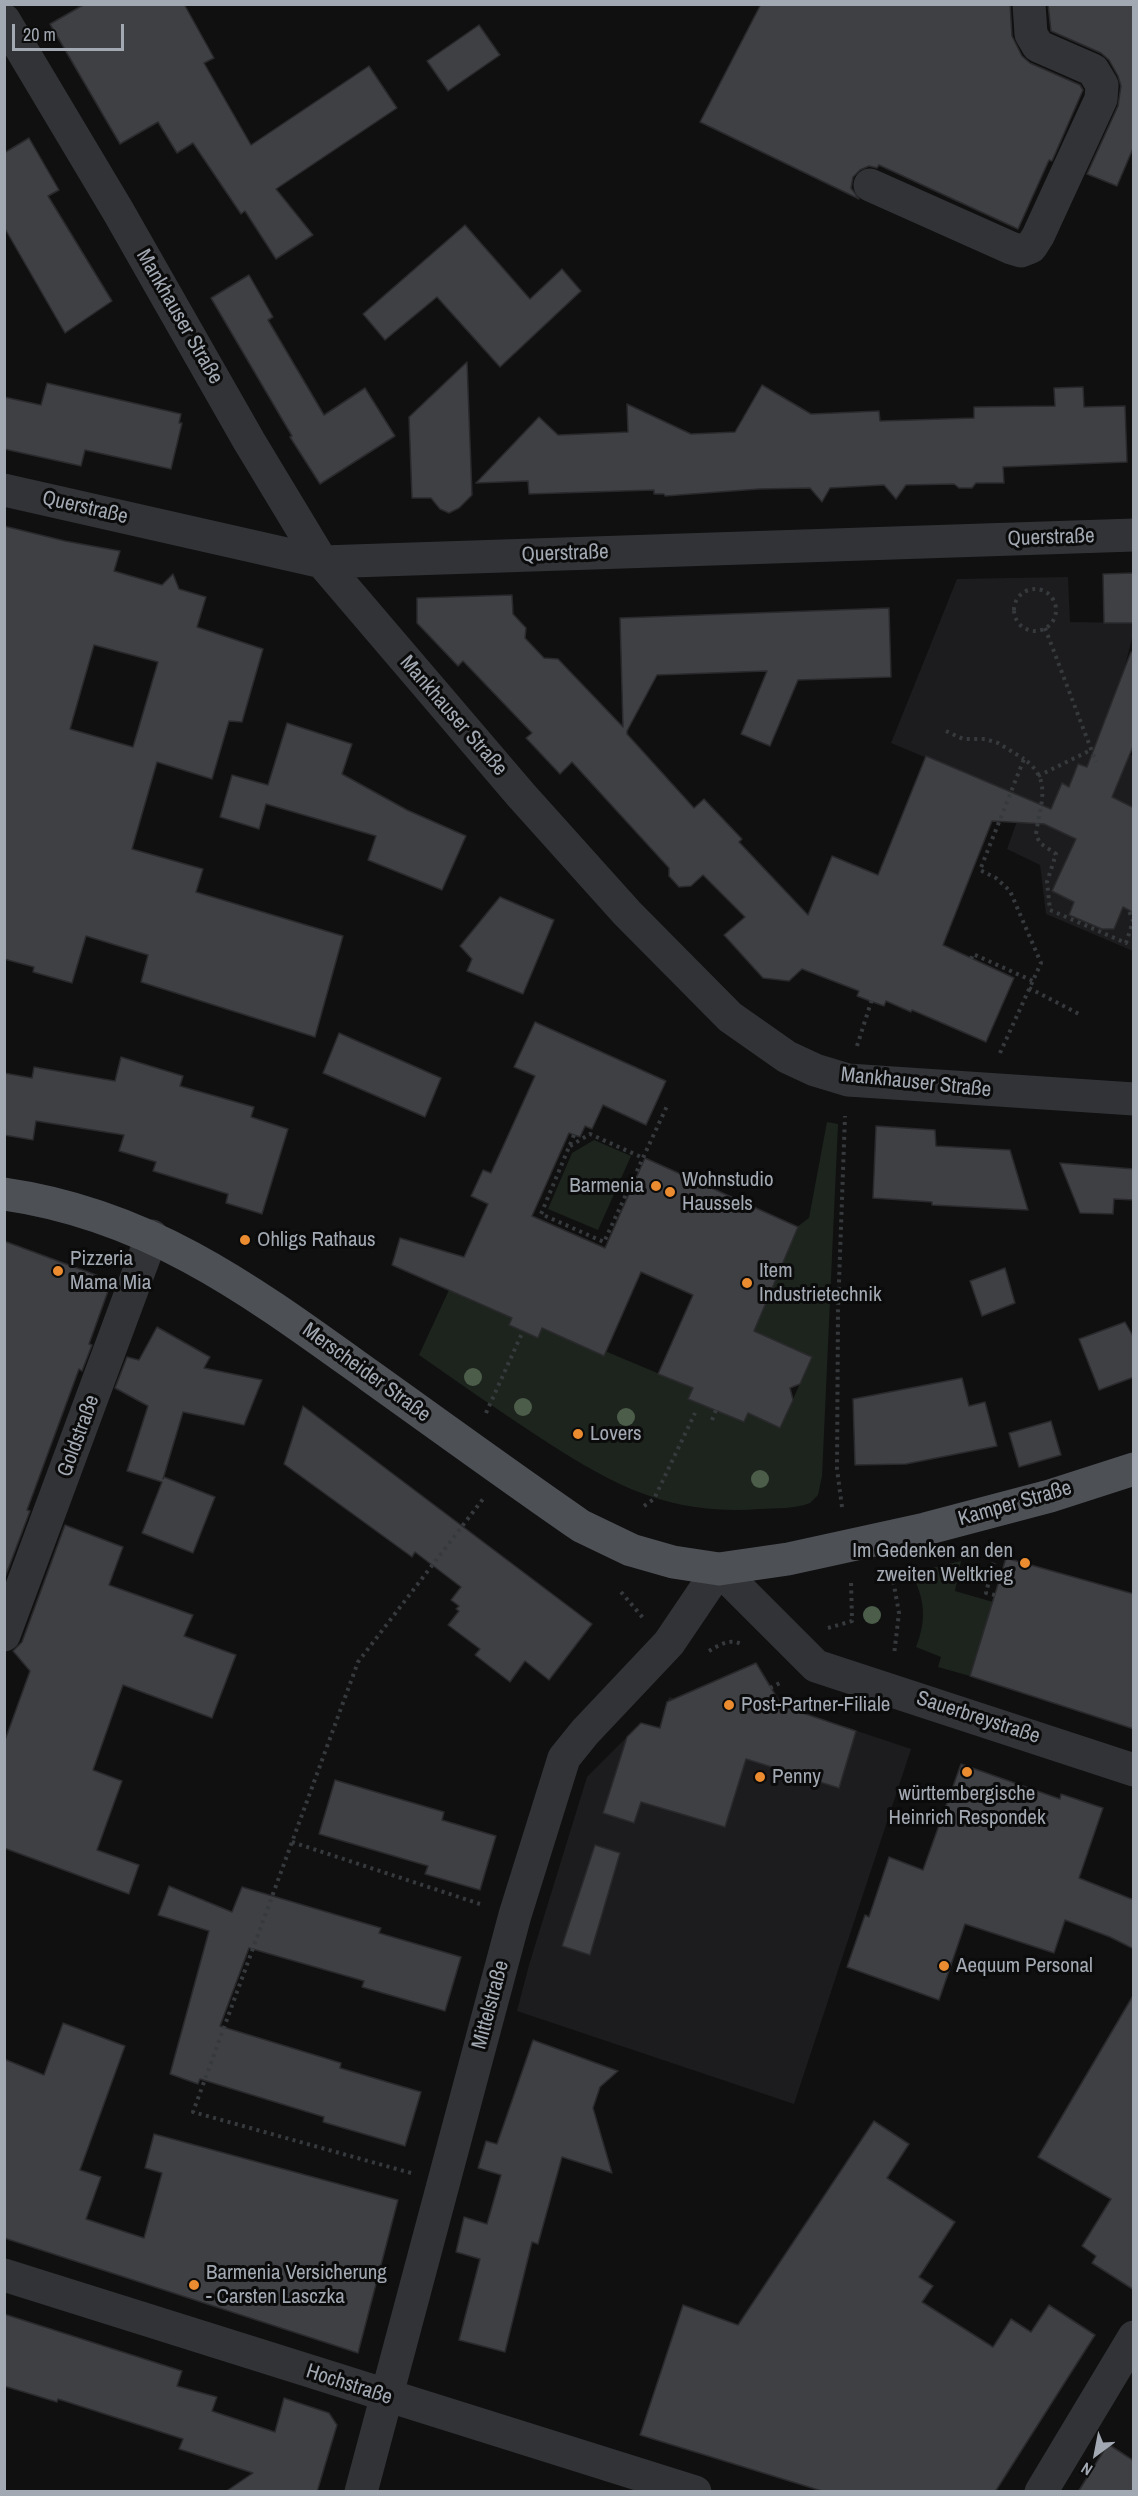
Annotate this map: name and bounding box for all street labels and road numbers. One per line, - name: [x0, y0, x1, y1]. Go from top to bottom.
- street label: Mankhauser Straße: [130, 245, 228, 389]
- street label: Querstraße: [40, 486, 130, 530]
- street label: Querstraße: [1007, 524, 1095, 552]
- street label: Querstraße: [521, 540, 609, 568]
- street label: Mankhauser Straße: [394, 651, 512, 781]
- street label: Mankhauser Straße: [839, 1063, 993, 1103]
- street label: Merscheider Straße: [297, 1318, 435, 1428]
- street label: Goldstraße: [53, 1392, 105, 1480]
- street label: Kamper Straße: [955, 1476, 1075, 1532]
- street label: Sauerbreystraße: [913, 1686, 1043, 1750]
- street label: Mittelstraße: [467, 1958, 515, 2052]
- street label: Hochstraße: [303, 2359, 395, 2411]

